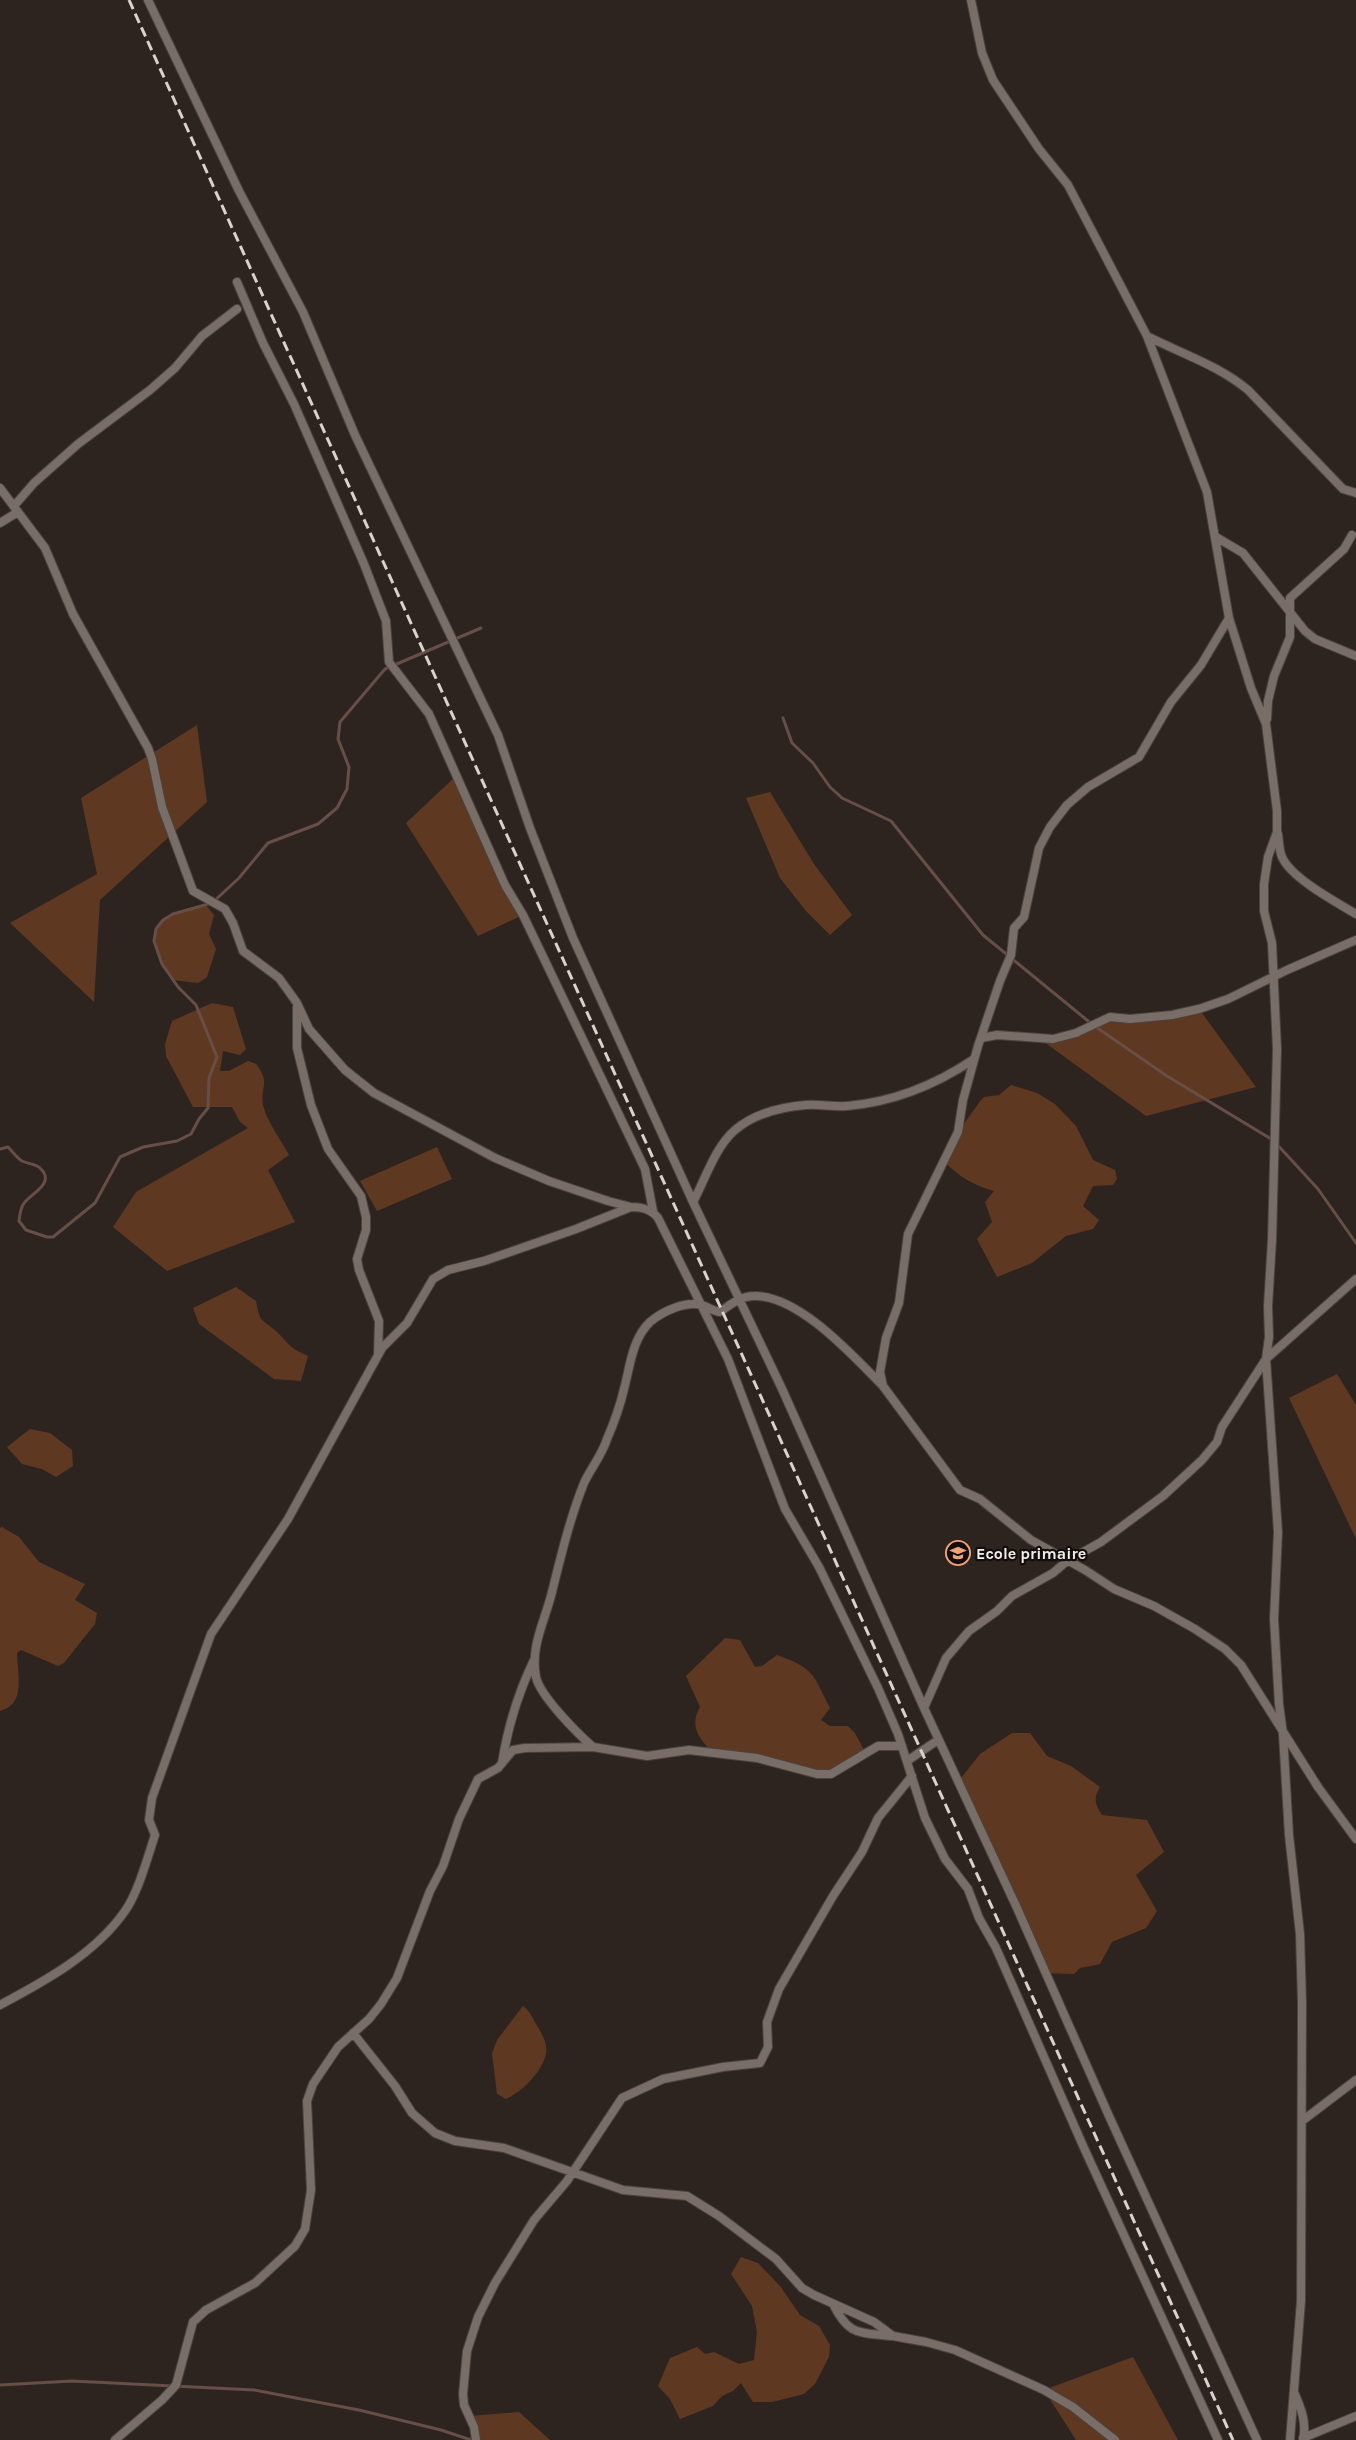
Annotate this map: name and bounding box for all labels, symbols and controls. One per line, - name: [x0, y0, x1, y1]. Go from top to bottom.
- school or university icon: Ecole primaire: [945, 1540, 971, 1566]
- place label: Ecole primaire: [976, 1544, 1086, 1563]

